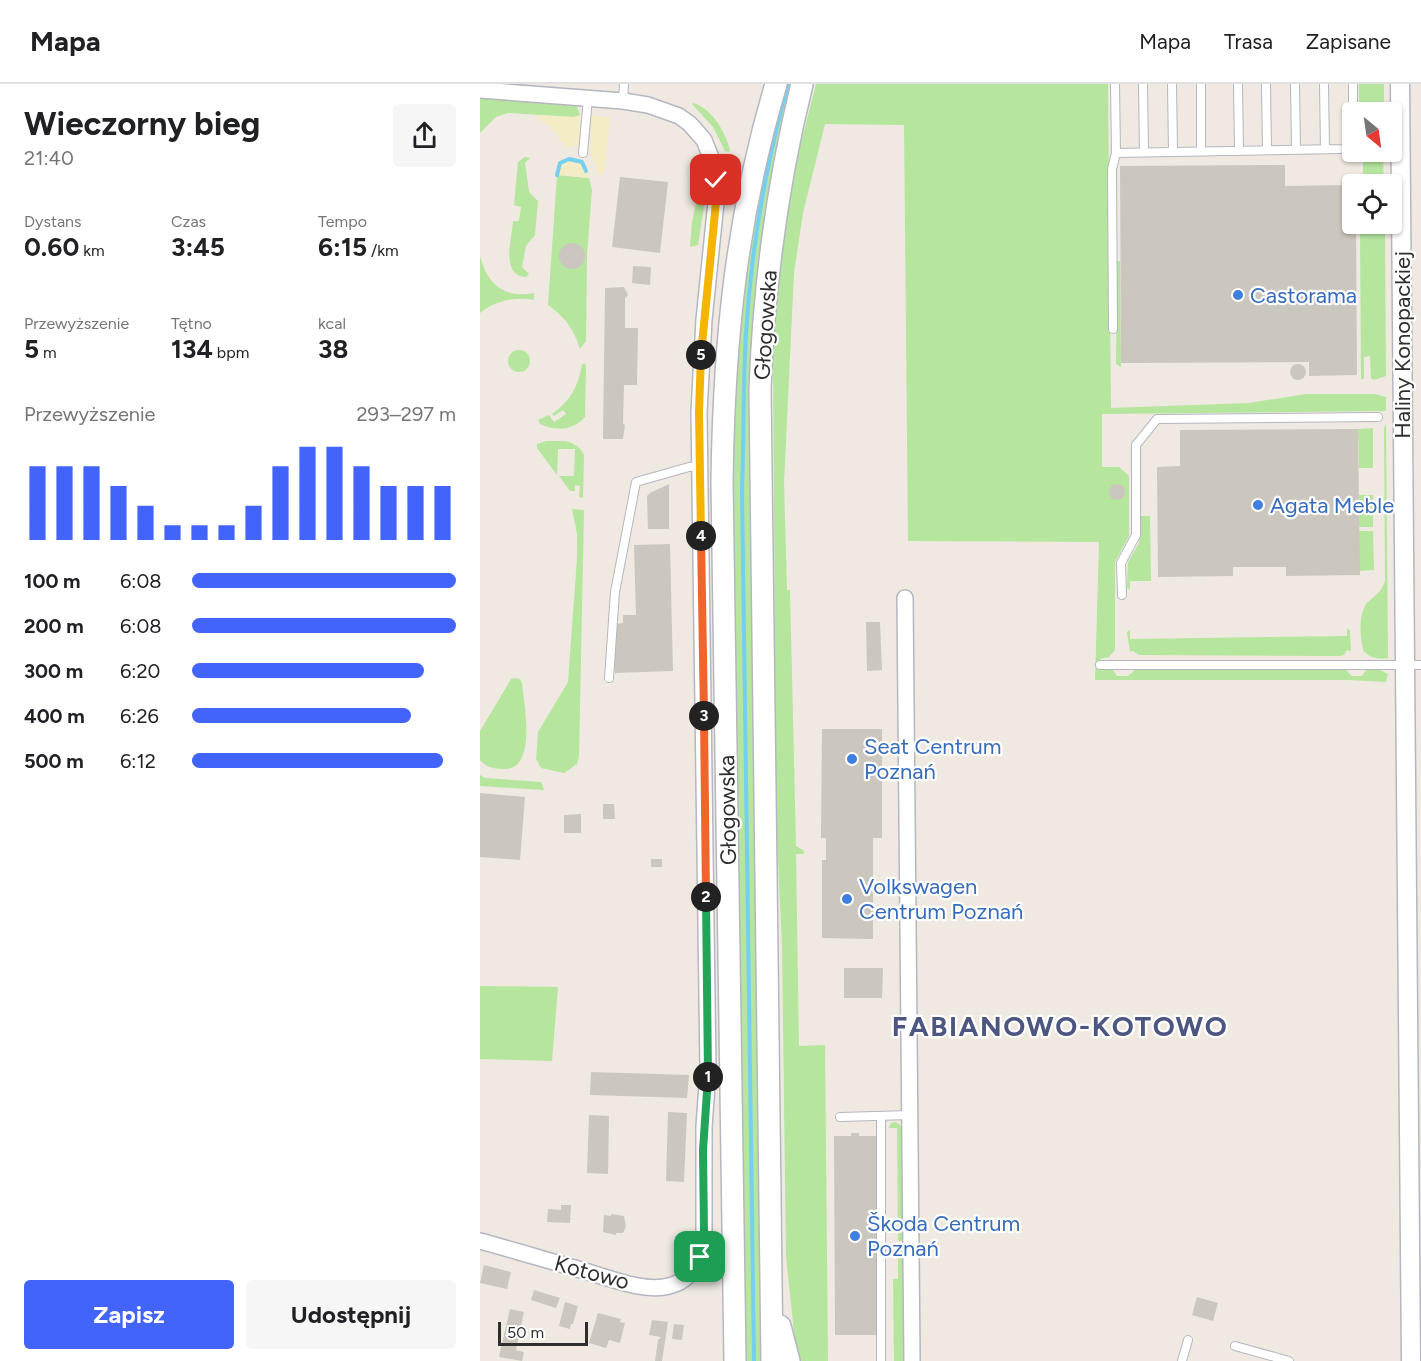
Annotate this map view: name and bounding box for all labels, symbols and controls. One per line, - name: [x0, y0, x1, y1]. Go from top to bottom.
- text: Mapa: [30, 24, 101, 58]
- text: Mapa: [1139, 29, 1191, 54]
- text: Trasa: [1224, 29, 1273, 54]
- text: Zapisane: [1306, 29, 1391, 54]
- north arrow: [1342, 102, 1402, 162]
- map controls: [1342, 102, 1402, 234]
- text: Wieczorny bieg: [24, 104, 260, 143]
- button: share: [393, 104, 456, 167]
- text: 21:40: [24, 146, 74, 170]
- pin: [690, 154, 741, 205]
- icon: check: [699, 163, 732, 196]
- button: locate: [1342, 174, 1402, 234]
- text: Dystans: [24, 212, 81, 231]
- text: Czas: [171, 212, 206, 231]
- text: Tempo: [318, 212, 367, 231]
- text: 0.60: [24, 231, 79, 263]
- text: 3:45: [171, 231, 225, 263]
- text: 6:15: [318, 231, 367, 263]
- text: km: [79, 241, 105, 260]
- text: /km: [367, 241, 399, 260]
- street label: Haliny Konopackiej: [1389, 251, 1416, 439]
- street label: Głogowska: [748, 269, 783, 381]
- place label: Castorama: [1250, 282, 1357, 309]
- marker: Castorama: [1231, 288, 1245, 302]
- text: Przewyższenie: [24, 314, 129, 333]
- text: Tętno: [171, 314, 212, 333]
- text: kcal: [318, 314, 346, 333]
- text: 5: [24, 333, 39, 365]
- text: 134: [171, 333, 213, 365]
- text: 38: [318, 333, 348, 365]
- pin: 5: [686, 340, 716, 370]
- text: m: [39, 343, 57, 362]
- text: bpm: [213, 343, 249, 362]
- text: 5: [696, 345, 706, 364]
- text: Przewyższenie: [24, 402, 156, 426]
- text: 293–297 m: [356, 402, 456, 426]
- place label: Agata Meble: [1270, 492, 1394, 519]
- marker: Agata Meble: [1251, 498, 1265, 512]
- pin: 4: [686, 521, 716, 551]
- text: 4: [696, 526, 706, 545]
- text: 100 m: [24, 569, 81, 593]
- text: 6:08: [120, 569, 161, 593]
- text: 200 m: [24, 614, 84, 638]
- text: 6:08: [120, 614, 161, 638]
- text: 300 m: [24, 659, 83, 683]
- text: 6:20: [120, 659, 160, 683]
- pin: 3: [689, 701, 719, 731]
- text: 400 m: [24, 704, 85, 728]
- text: 6:26: [120, 704, 159, 728]
- text: 3: [700, 706, 708, 725]
- place label: Seat Centrum Poznań: [864, 733, 1001, 785]
- text: 500 m: [24, 749, 84, 773]
- text: 6:12: [120, 749, 156, 773]
- marker: Seat Centrum Poznań: [845, 752, 859, 766]
- street label: Głogowska: [713, 755, 742, 865]
- place label: Volkswagen Centrum Poznań: [859, 873, 1023, 925]
- pin: 2: [691, 882, 721, 912]
- text: 2: [701, 887, 711, 906]
- marker: Volkswagen Centrum Poznań: [840, 892, 854, 906]
- district label: FABIANOWO-KOTOWO: [892, 1009, 1228, 1043]
- pin: 1: [693, 1062, 723, 1092]
- text: 1: [705, 1067, 711, 1086]
- place label: Škoda Centrum Poznań: [867, 1210, 1020, 1262]
- marker: Škoda Centrum Poznań: [848, 1229, 862, 1243]
- pin: [674, 1231, 725, 1282]
- icon: arrive: [683, 1240, 716, 1273]
- street label: Kotowo: [551, 1250, 632, 1295]
- button: Zapisz: [24, 1280, 234, 1349]
- button: Udostępnij: [246, 1280, 456, 1349]
- scale bar: [498, 1319, 588, 1346]
- text: 50 m: [507, 1323, 544, 1342]

